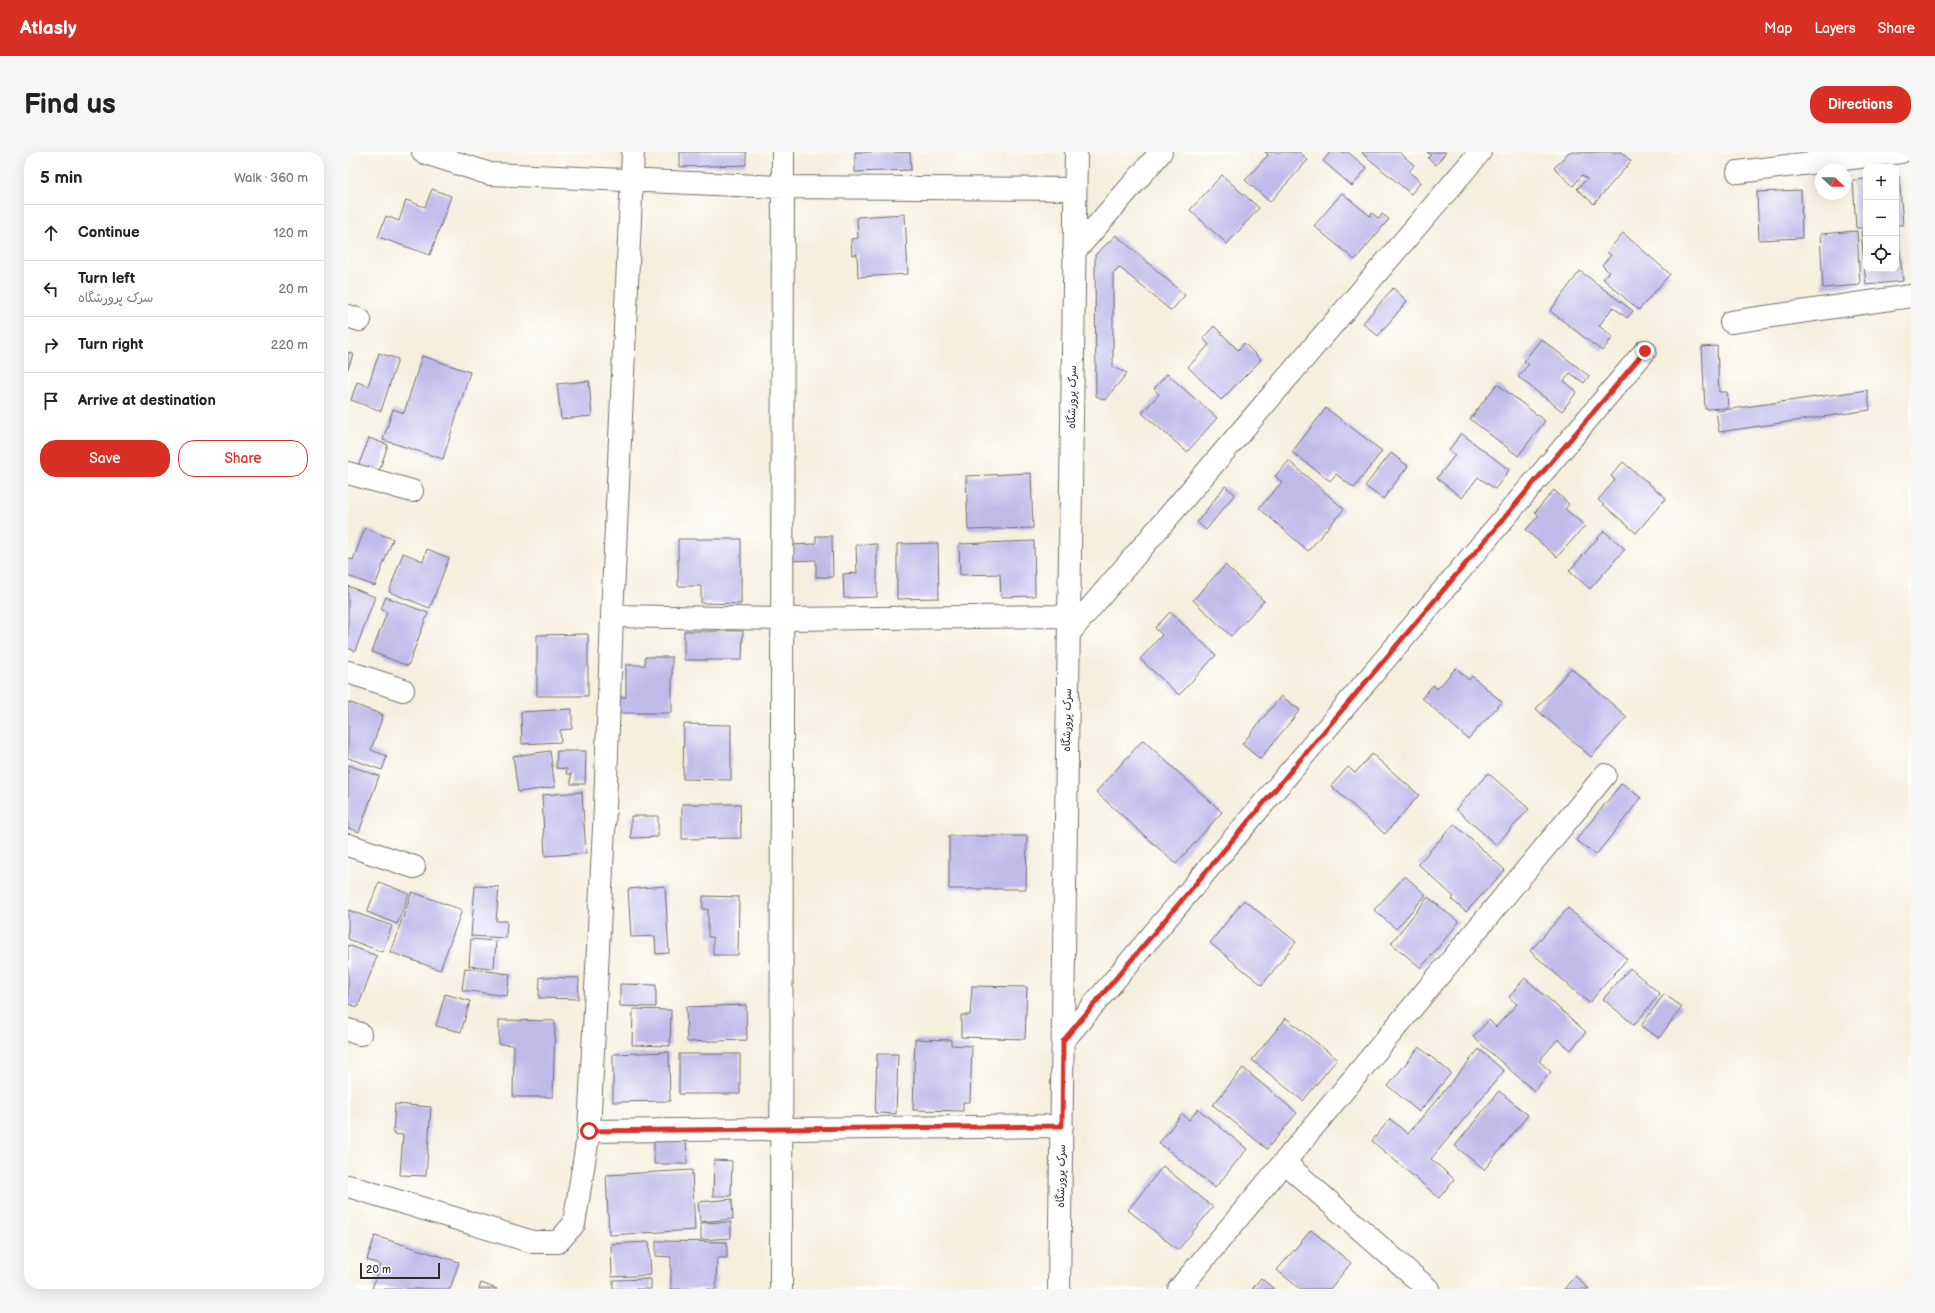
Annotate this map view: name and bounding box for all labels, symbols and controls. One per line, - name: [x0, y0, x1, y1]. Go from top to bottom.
- text: Atlasly: [20, 17, 77, 40]
- text: Map: [1764, 20, 1792, 37]
- text: Layers: [1814, 20, 1856, 37]
- text: Share: [1878, 20, 1915, 37]
- button: Directions: [1810, 86, 1911, 123]
- text: Find us: [24, 88, 116, 121]
- north arrow: [1815, 164, 1851, 200]
- map controls: [1863, 164, 1899, 272]
- button: +: [1863, 164, 1899, 200]
- text: 5 min: [40, 168, 83, 188]
- text: Walk · 360 m: [234, 170, 308, 186]
- button: −: [1863, 200, 1899, 236]
- icon: ahead: [40, 222, 62, 244]
- text: Continue: [78, 223, 140, 242]
- text: 120 m: [273, 225, 308, 241]
- button: locate: [1863, 236, 1899, 272]
- text: Turn left: [78, 269, 135, 288]
- icon: left: [40, 278, 62, 300]
- text: 20 m: [278, 281, 308, 297]
- text: سرک پرورشگاه: [78, 290, 153, 306]
- icon: right: [40, 334, 62, 356]
- text: Turn right: [78, 335, 143, 354]
- text: 220 m: [271, 337, 308, 353]
- route end: [1636, 342, 1654, 360]
- street label: سرک پرورشگاه: [1065, 365, 1079, 429]
- icon: arrive: [40, 390, 62, 412]
- text: Arrive at destination: [78, 391, 216, 410]
- button: Save: [40, 440, 170, 477]
- button: Share: [178, 440, 308, 477]
- street label: سرک پرورشگاه: [1060, 688, 1074, 752]
- route start: [580, 1122, 598, 1140]
- street label: سرک پرورشگاه: [1054, 1144, 1068, 1208]
- scale bar: [360, 1261, 440, 1280]
- text: 20 m: [366, 1263, 391, 1276]

